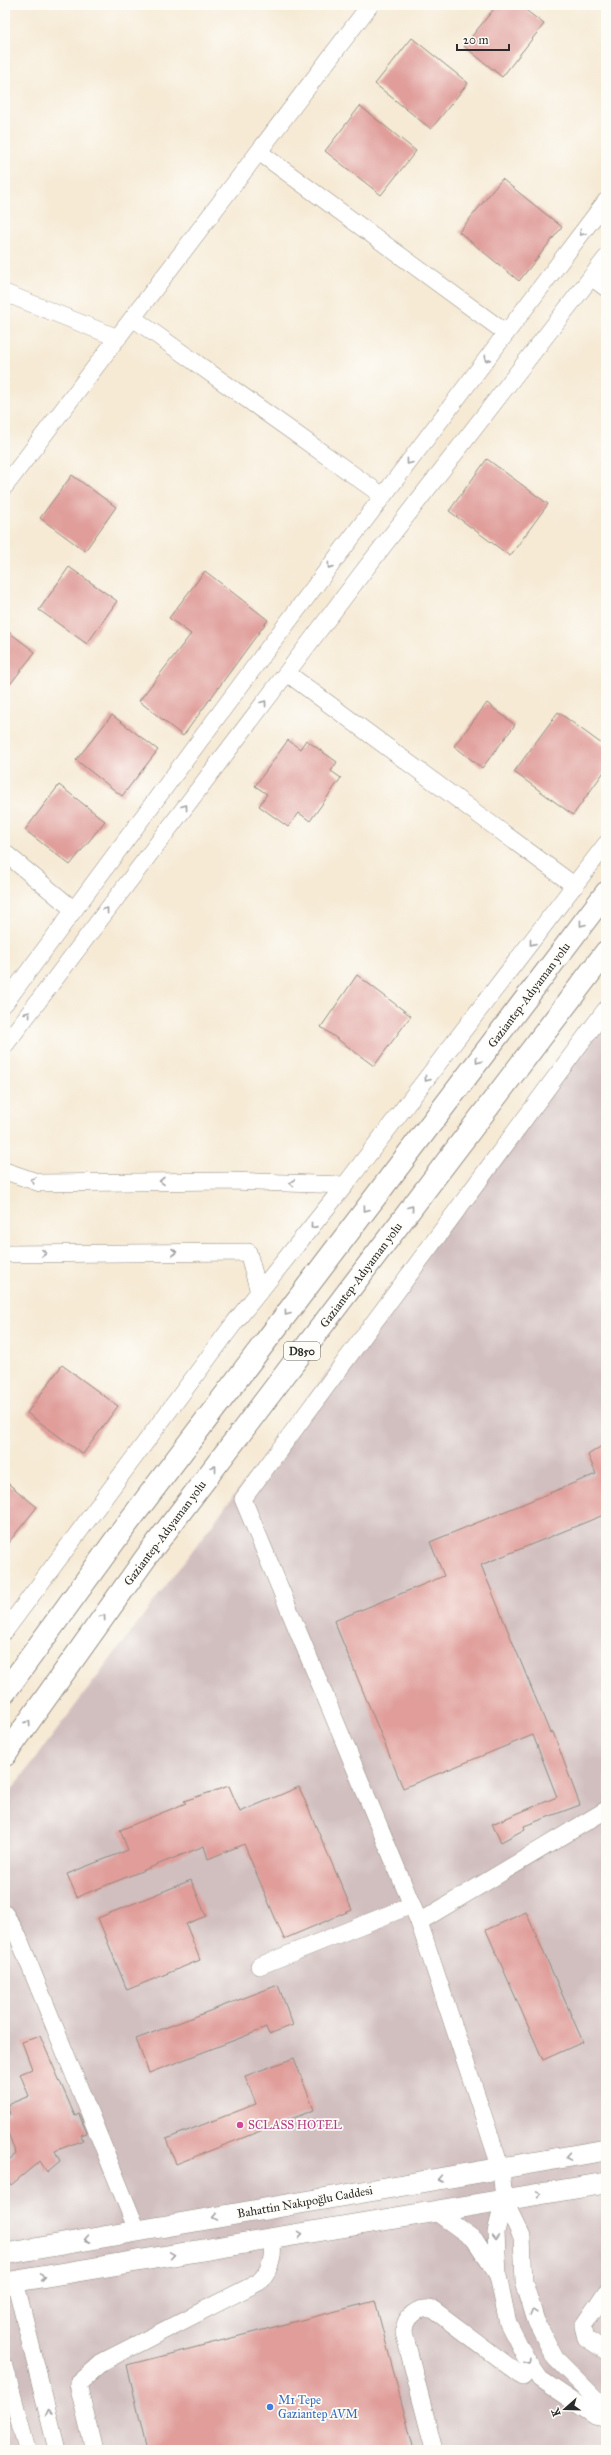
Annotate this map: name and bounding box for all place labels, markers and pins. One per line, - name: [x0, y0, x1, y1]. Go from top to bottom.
- place label: SCLASS HOTEL: [248, 2118, 342, 2132]
- marker: SCLASS HOTEL: [235, 2120, 245, 2130]
- place label: M1 Tepe Gaziantep AVM: [278, 2393, 358, 2421]
- marker: M1 Tepe Gaziantep AVM: [265, 2402, 275, 2412]

